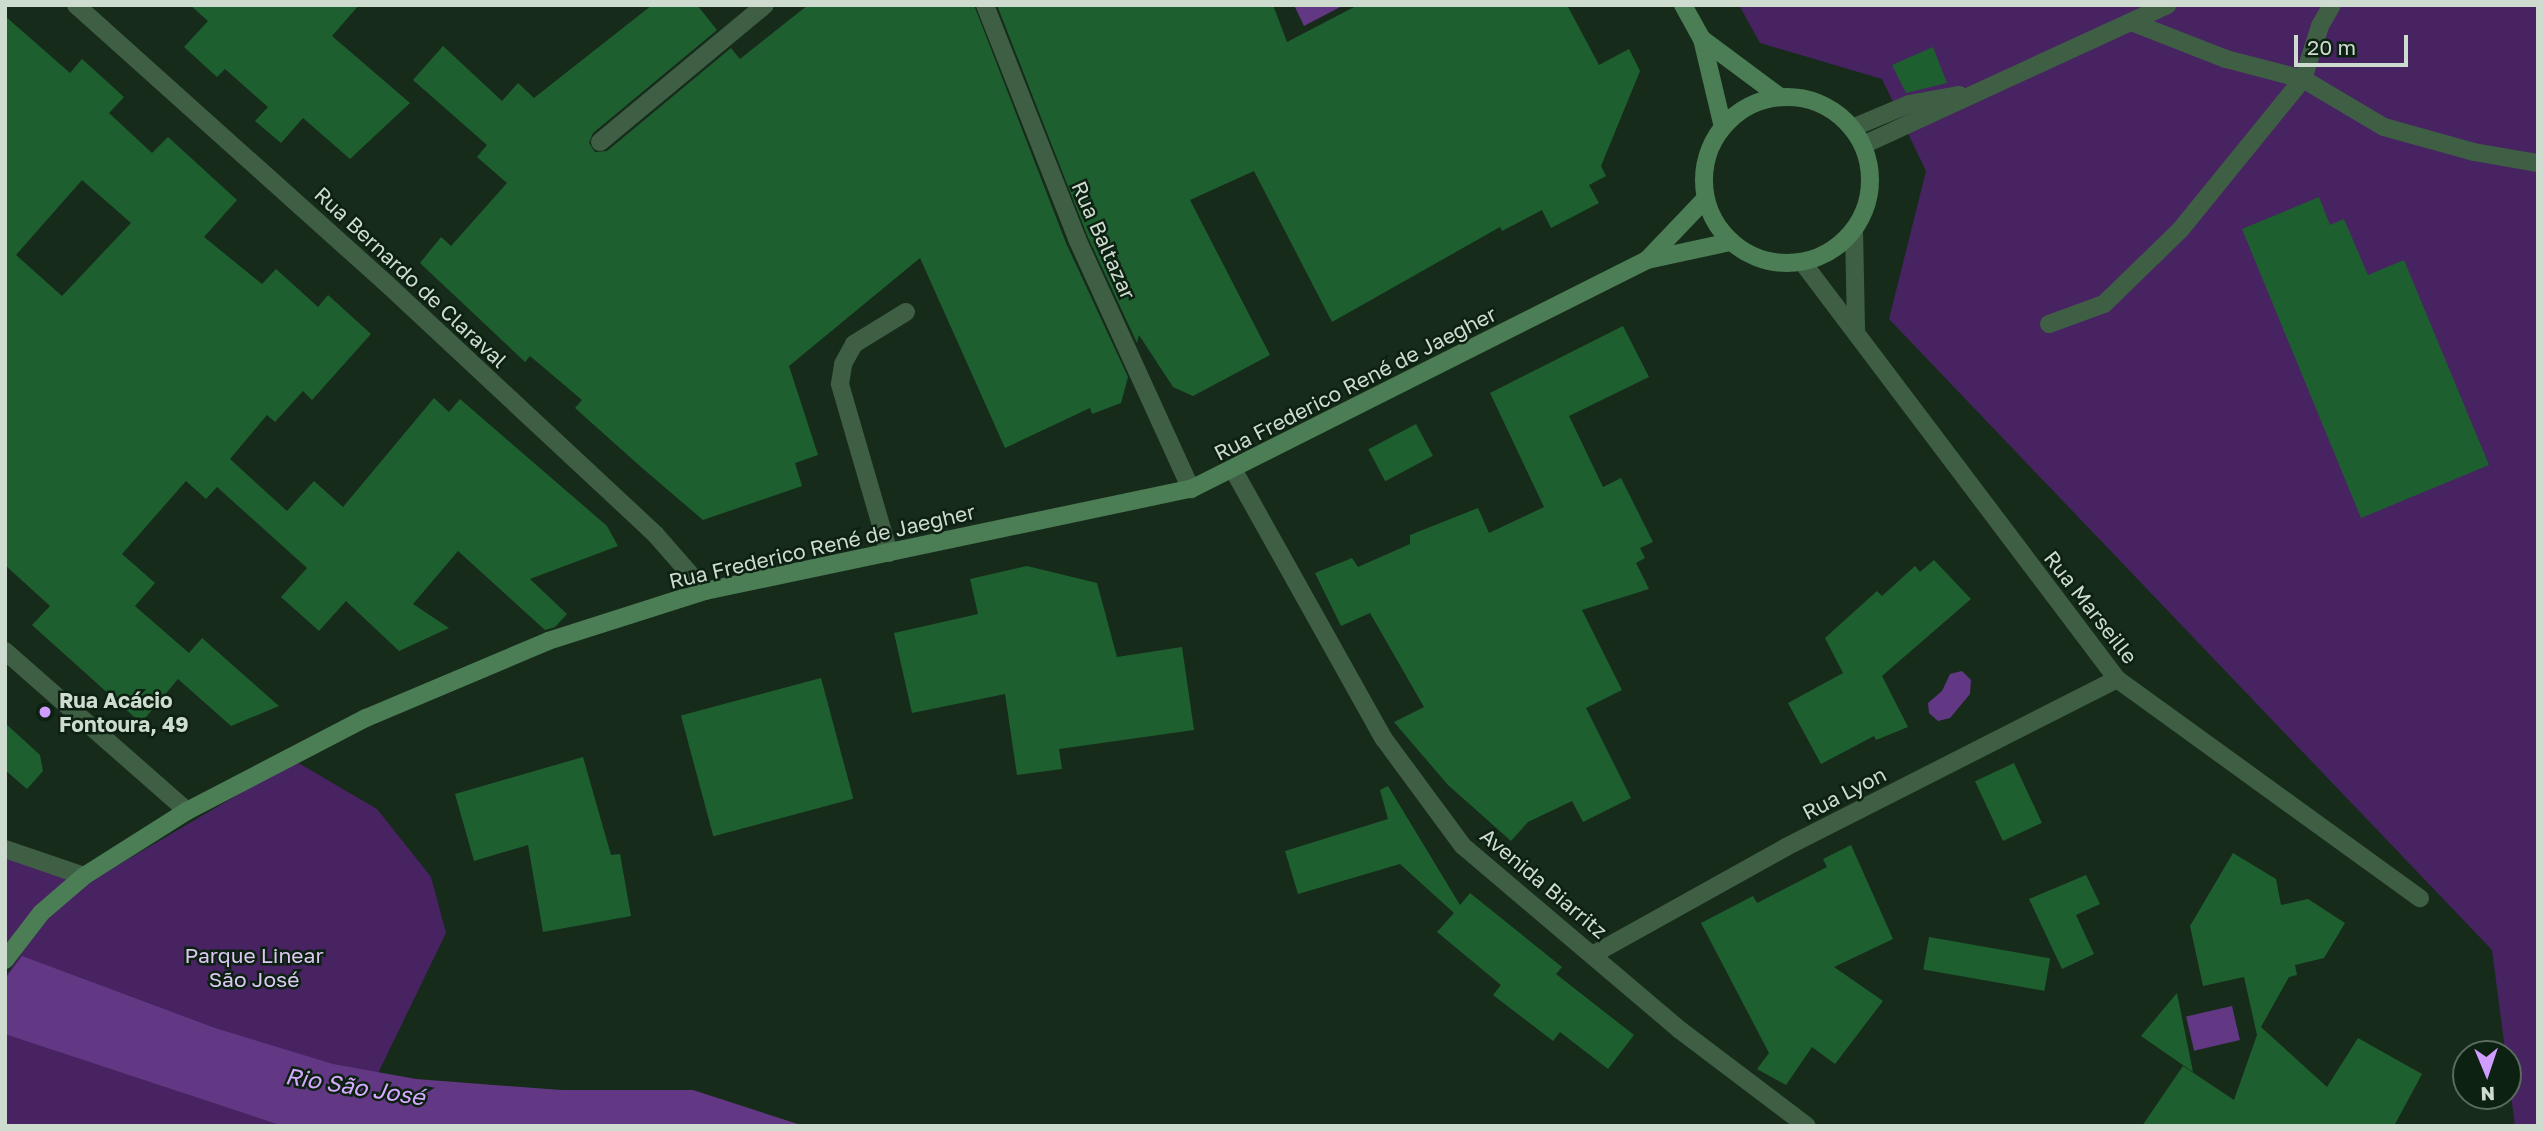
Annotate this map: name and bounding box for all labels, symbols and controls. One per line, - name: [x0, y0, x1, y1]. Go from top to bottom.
- scale bar: [2298, 21, 2412, 65]
- text: 20 m: [2307, 34, 2356, 60]
- street label: Rua Baltazar: [1067, 177, 1141, 303]
- street label: Rua Bernardo de Claraval: [310, 181, 512, 373]
- street label: Rua Frederico René de Jaegher: [1210, 301, 1500, 465]
- street label: Rua Frederico René de Jaegher: [666, 498, 978, 594]
- street label: Rua Marseille: [2039, 546, 2143, 668]
- place label: Rua Acácio Fontoura, 49: [59, 687, 189, 737]
- marker: Rua Acácio Fontoura, 49: [37, 704, 53, 720]
- street label: Rua Lyon: [1798, 761, 1890, 825]
- street label: Avenida Biarritz: [1475, 823, 1613, 943]
- park label: Parque Linear São José: [184, 942, 324, 992]
- north arrow: [2452, 1040, 2522, 1110]
- water label: Rio São José: [283, 1061, 427, 1111]
- text: N: [2480, 1083, 2495, 1106]

